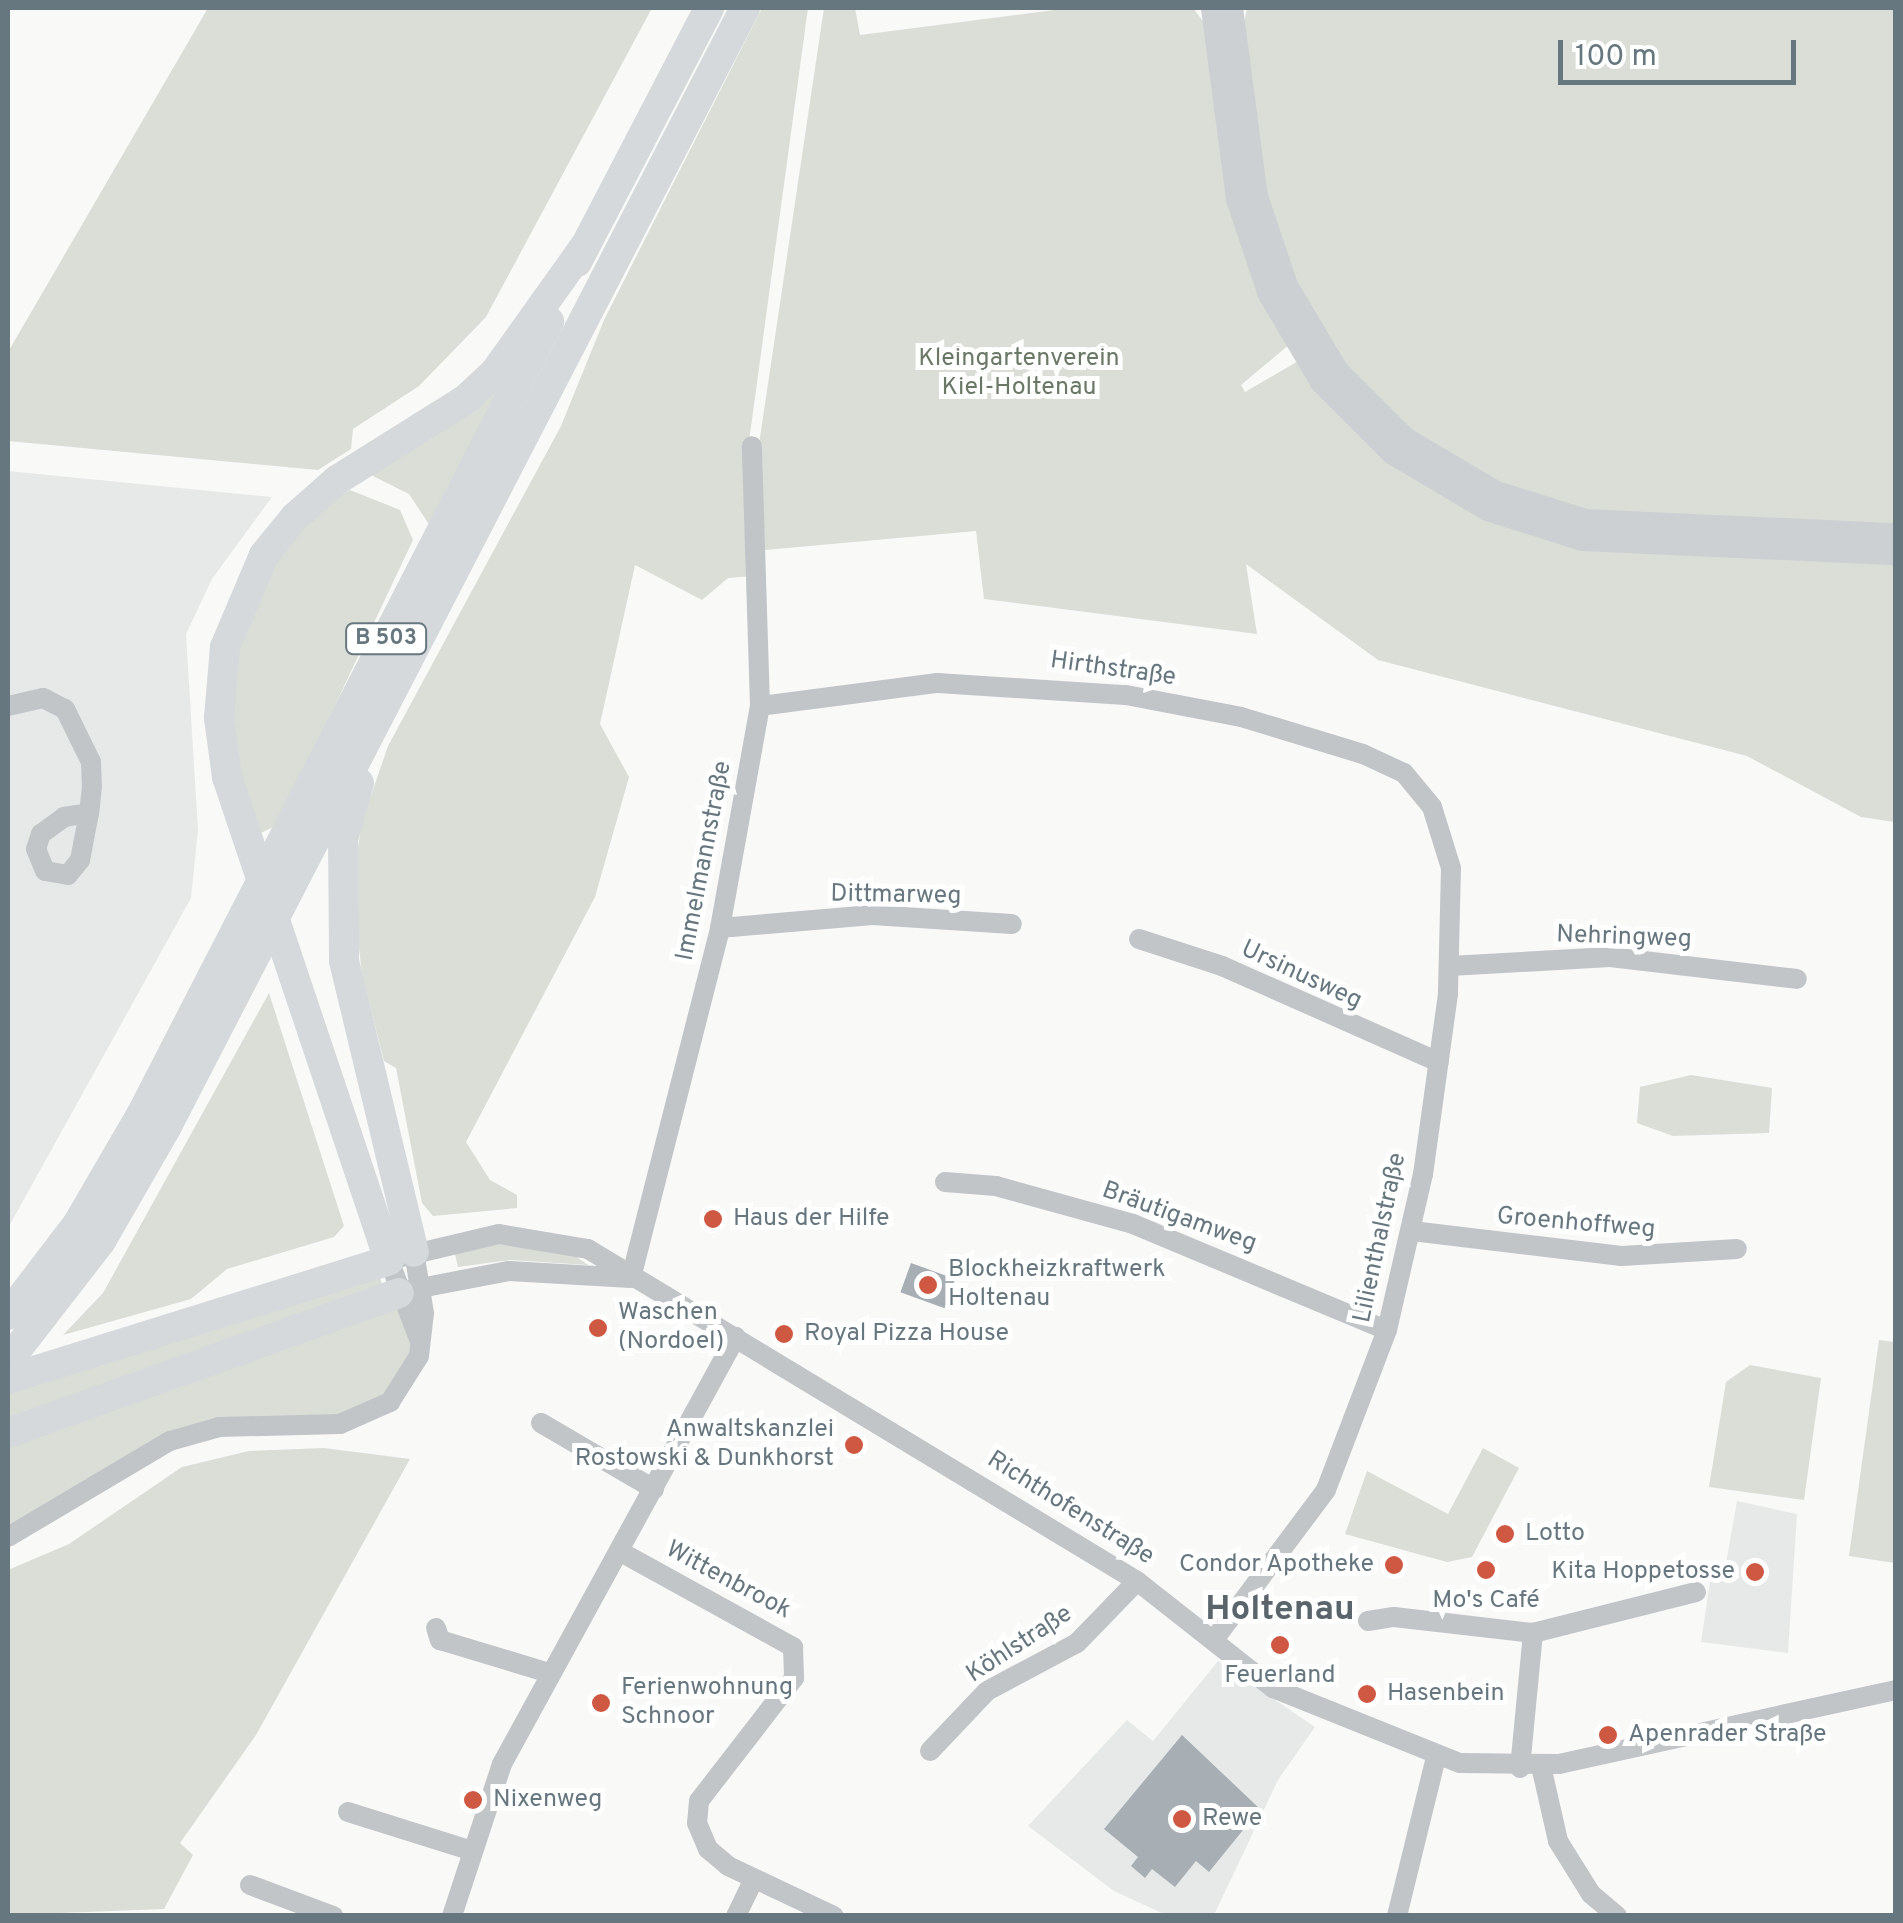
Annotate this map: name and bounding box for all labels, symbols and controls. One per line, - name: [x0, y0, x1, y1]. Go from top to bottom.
- scale bar: [1563, 20, 1800, 82]
- text: 100 m: [1575, 39, 1657, 76]
- park label: Kleingartenverein Kiel-Holtenau: [918, 345, 1120, 404]
- road number: B 503: [344, 622, 428, 656]
- street label: Hirthstraße: [1048, 646, 1178, 694]
- street label: Immelmannstraße: [671, 759, 739, 963]
- street label: Dittmarweg: [830, 880, 962, 912]
- street label: Nehringweg: [1556, 921, 1692, 955]
- street label: Ursinusweg: [1236, 935, 1366, 1017]
- street label: Lilienthalstraße: [1348, 1150, 1414, 1326]
- street label: Bräutigamweg: [1098, 1176, 1260, 1260]
- street label: Groenhoffweg: [1495, 1202, 1657, 1246]
- place label: Haus der Hilfe: [733, 1204, 889, 1234]
- marker: Haus der Hilfe: [702, 1208, 724, 1230]
- place label: Blockheizkraftwerk Holtenau: [948, 1256, 1165, 1315]
- marker: Blockheizkraftwerk Holtenau: [917, 1274, 939, 1296]
- place label: Waschen (Nordoel): [618, 1299, 724, 1358]
- marker: Waschen (Nordoel): [587, 1317, 609, 1339]
- place label: Royal Pizza House: [804, 1319, 1009, 1349]
- marker: Royal Pizza House: [773, 1323, 795, 1345]
- place label: Anwaltskanzlei Rostowski & Dunkhorst: [575, 1416, 834, 1475]
- marker: Anwaltskanzlei Rostowski & Dunkhorst: [843, 1434, 865, 1456]
- street label: Richthofenstraße: [981, 1446, 1159, 1572]
- place label: Lotto: [1525, 1519, 1585, 1549]
- marker: Lotto: [1494, 1523, 1516, 1545]
- street label: Wittenbrook: [660, 1535, 796, 1627]
- place label: Condor Apotheke: [1178, 1550, 1374, 1580]
- marker: Condor Apotheke: [1383, 1554, 1405, 1576]
- place label: Kita Hoppetosse: [1551, 1557, 1735, 1587]
- marker: Mo's Café: [1475, 1559, 1497, 1581]
- marker: Kita Hoppetosse: [1744, 1561, 1766, 1583]
- place label: Mo's Café: [1432, 1586, 1540, 1616]
- district label: Holtenau: [1205, 1589, 1355, 1631]
- street label: Köhlstraße: [962, 1600, 1078, 1690]
- marker: Feuerland: [1269, 1634, 1291, 1656]
- place label: Feuerland: [1224, 1661, 1336, 1691]
- place label: Ferienwohnung Schnoor: [621, 1674, 793, 1733]
- place label: Hasenbein: [1387, 1679, 1504, 1709]
- marker: Hasenbein: [1356, 1683, 1378, 1705]
- marker: Ferienwohnung Schnoor: [590, 1692, 612, 1714]
- place label: Apenrader Straße: [1628, 1720, 1826, 1750]
- marker: Apenrader Straße: [1597, 1724, 1619, 1746]
- place label: Nixenweg: [493, 1785, 602, 1815]
- marker: Nixenweg: [462, 1789, 484, 1811]
- place label: Rewe: [1202, 1804, 1262, 1834]
- marker: Rewe: [1171, 1808, 1193, 1830]

